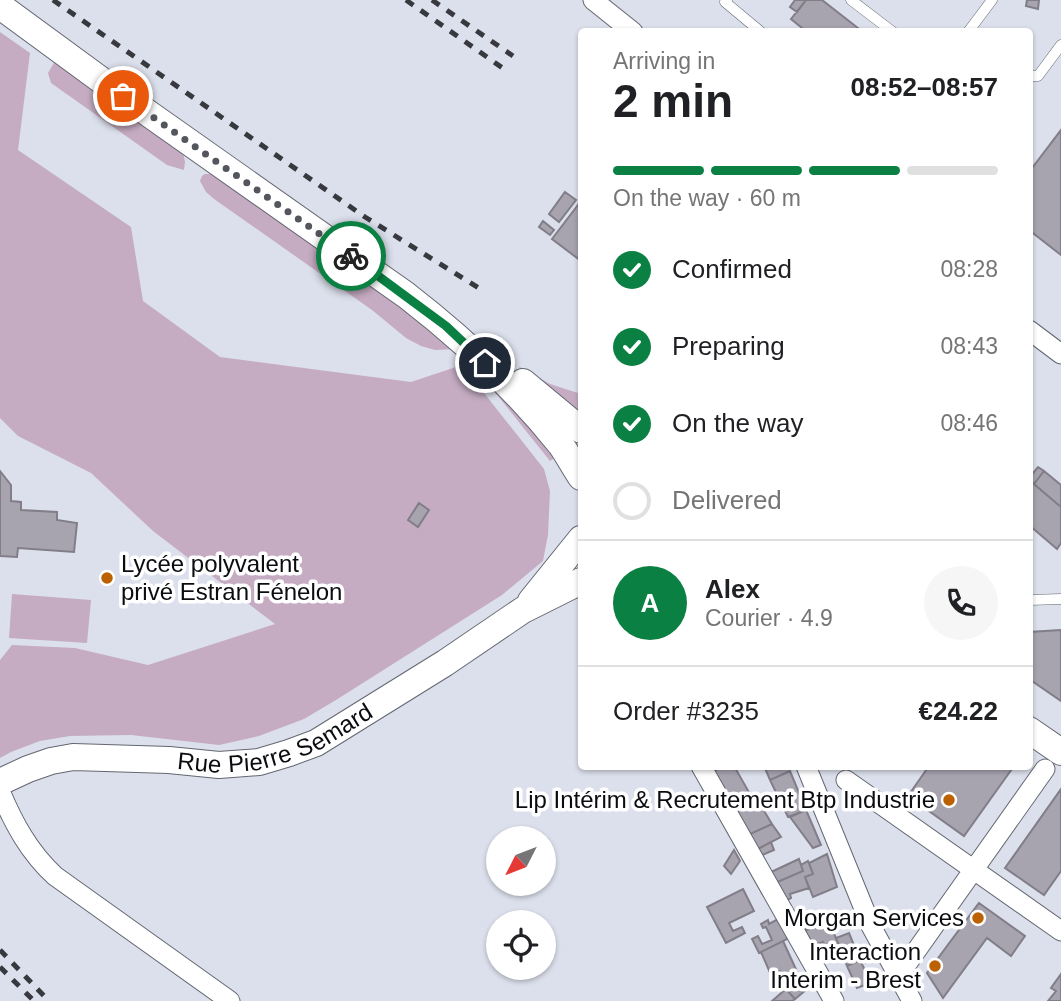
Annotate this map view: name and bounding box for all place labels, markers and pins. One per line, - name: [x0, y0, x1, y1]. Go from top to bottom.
- pin: [93, 66, 153, 126]
- pin: [455, 333, 515, 393]
- place label: Lycée polyvalent privé Estran Fénelon: [121, 550, 342, 605]
- marker: Lycée polyvalent privé Estran Fénelon: [99, 570, 115, 586]
- place label: Lip Intérim & Recrutement Btp Industrie: [515, 786, 935, 813]
- marker: Lip Intérim & Recrutement Btp Industrie: [941, 792, 957, 808]
- place label: Morgan Services: [784, 904, 964, 931]
- marker: Morgan Services: [970, 910, 986, 926]
- place label: Interaction Interim - Brest: [770, 938, 921, 993]
- marker: Interaction Interim - Brest: [927, 958, 943, 974]

